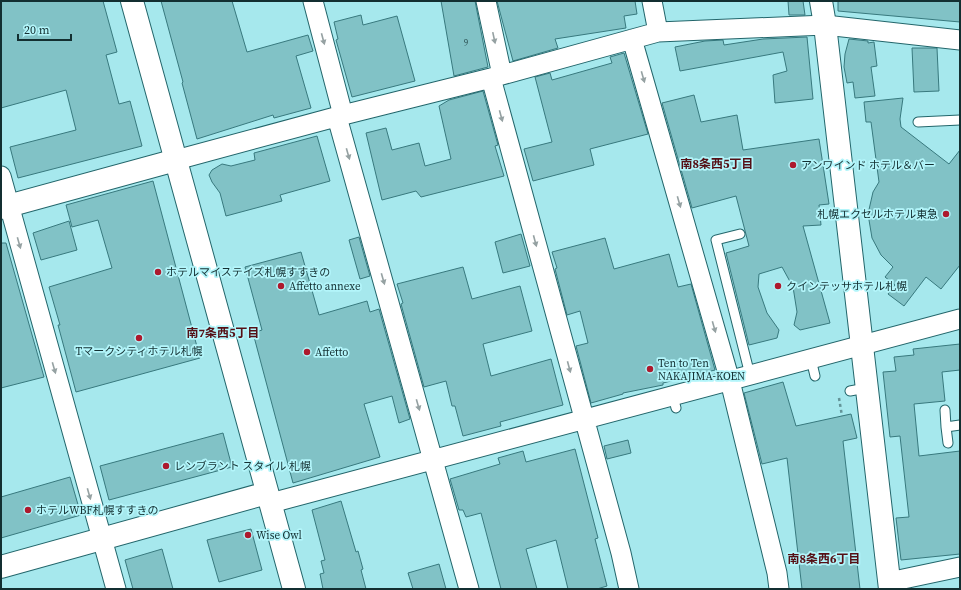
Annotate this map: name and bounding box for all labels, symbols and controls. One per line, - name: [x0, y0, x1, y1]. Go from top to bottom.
- scale bar: [18, 16, 71, 42]
- text: 20 m: [24, 22, 50, 38]
- one-way arrow: [491, 32, 497, 44]
- one-way arrow: [320, 33, 326, 45]
- house number: 9: [464, 37, 469, 49]
- one-way arrow: [640, 71, 646, 83]
- one-way arrow: [498, 110, 504, 122]
- one-way arrow: [345, 149, 351, 161]
- district label: 南8条西5丁目: [680, 156, 754, 172]
- place label: アンワインド ホテル＆バー: [801, 158, 935, 173]
- marker: アンワインド ホテル＆バー: [788, 160, 798, 170]
- one-way arrow: [676, 196, 682, 208]
- place label: 札幌エクセルホテル東急: [817, 207, 938, 222]
- marker: 札幌エクセルホテル東急: [941, 209, 951, 219]
- one-way arrow: [532, 236, 538, 248]
- one-way arrow: [17, 237, 23, 249]
- place label: ホテルマイステイズ札幌すすきの: [166, 265, 330, 280]
- marker: ホテルマイステイズ札幌すすきの: [153, 267, 163, 277]
- one-way arrow: [380, 274, 386, 286]
- place label: Affetto annexe: [289, 279, 361, 294]
- place label: クインテッサホテル札幌: [786, 279, 907, 294]
- marker: Affetto annexe: [276, 281, 286, 291]
- marker: クインテッサホテル札幌: [773, 281, 783, 291]
- one-way arrow: [711, 321, 717, 333]
- district label: 南7条西5丁目: [186, 325, 260, 341]
- marker: Tマークシティホテル札幌: [134, 333, 144, 343]
- place label: Tマークシティホテル札幌: [76, 344, 202, 359]
- place label: Affetto: [315, 345, 348, 360]
- marker: Affetto: [302, 347, 312, 357]
- place label: Ten to Ten NAKAJIMA-KOEN: [658, 356, 745, 384]
- one-way arrow: [566, 361, 572, 373]
- one-way arrow: [51, 363, 57, 375]
- marker: Ten to Ten NAKAJIMA-KOEN: [645, 364, 655, 374]
- one-way arrow: [415, 399, 421, 411]
- place label: レンブラント スタイル 札幌: [174, 459, 311, 474]
- marker: レンブラント スタイル 札幌: [161, 461, 171, 471]
- one-way arrow: [86, 488, 92, 500]
- place label: ホテルWBF札幌すすきの: [36, 503, 159, 518]
- marker: ホテルWBF札幌すすきの: [23, 505, 33, 515]
- place label: Wise Owl: [256, 528, 302, 543]
- marker: Wise Owl: [243, 530, 253, 540]
- district label: 南8条西6丁目: [787, 551, 861, 567]

